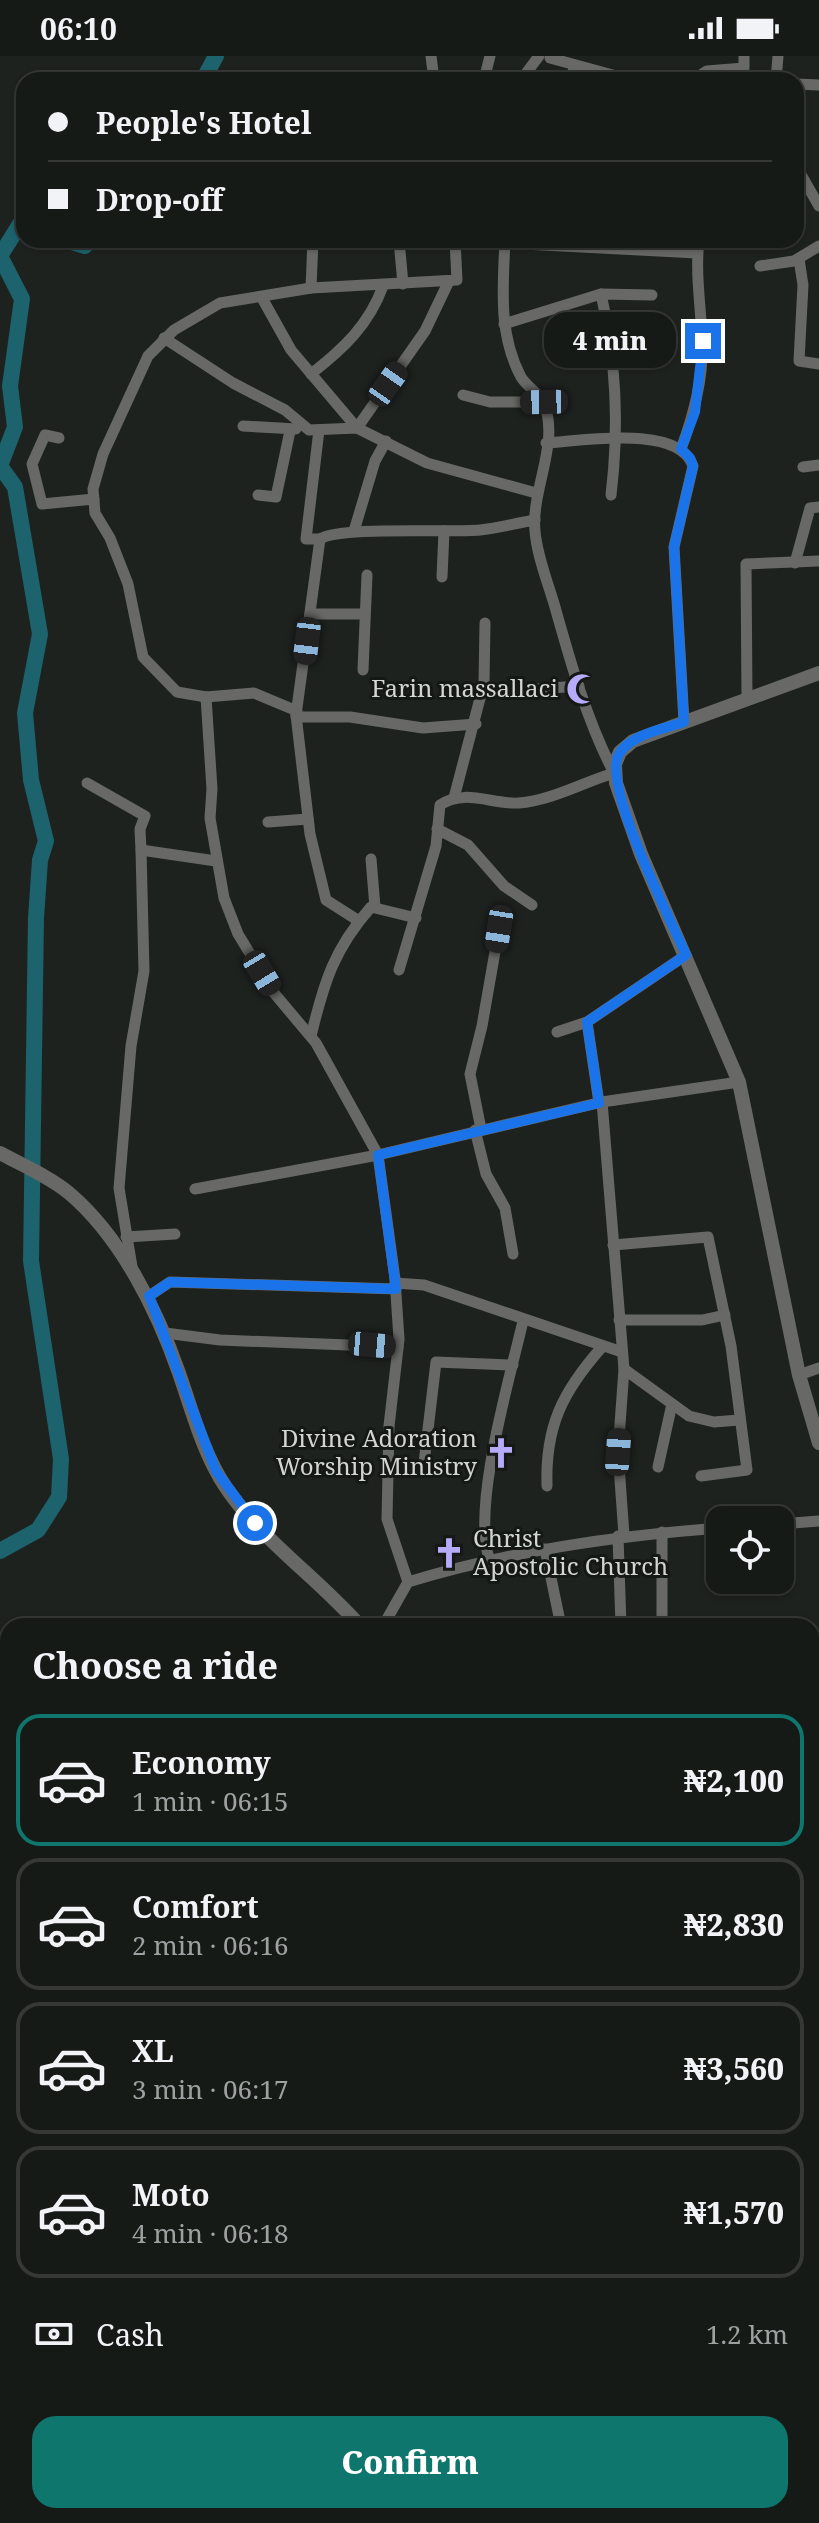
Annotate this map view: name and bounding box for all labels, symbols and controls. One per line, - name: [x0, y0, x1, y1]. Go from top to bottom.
- text: 06:10: [40, 8, 117, 49]
- text: People's Hotel: [96, 102, 312, 143]
- text: Drop-off: [96, 179, 223, 220]
- callout: 4 min: [543, 313, 675, 369]
- text: 4 min: [573, 322, 647, 358]
- route end: [685, 323, 721, 359]
- car: [364, 357, 412, 411]
- car: [520, 390, 568, 414]
- car: [292, 616, 322, 666]
- place label: Farin massallaci: [371, 671, 558, 704]
- mosque icon: Farin massallaci: [565, 672, 599, 706]
- car: [483, 903, 515, 955]
- car: [239, 946, 285, 1000]
- car: [347, 1331, 397, 1359]
- place label: Divine Adoration Worship Ministry: [276, 1421, 477, 1482]
- car: [604, 1427, 632, 1477]
- church icon: Divine Adoration Worship Ministry: [484, 1436, 518, 1470]
- route start: [237, 1505, 273, 1541]
- map controls: [706, 1506, 794, 1594]
- button: locate: [706, 1506, 794, 1594]
- place label: Christ Apostolic Church: [473, 1521, 668, 1582]
- church icon: Christ Apostolic Church: [432, 1536, 466, 1570]
- text: Choose a ride: [32, 1641, 278, 1690]
- text: Economy: [132, 1742, 271, 1783]
- icon: car: [36, 1744, 108, 1816]
- text: ₦2,100: [684, 1760, 784, 1801]
- text: 1 min · 06:15: [132, 1783, 289, 1819]
- text: Comfort: [132, 1886, 259, 1927]
- icon: car: [36, 1888, 108, 1960]
- text: ₦2,830: [684, 1904, 784, 1945]
- text: 2 min · 06:16: [132, 1927, 289, 1963]
- text: XL: [132, 2030, 174, 2071]
- icon: car: [36, 2032, 108, 2104]
- text: ₦3,560: [684, 2048, 784, 2089]
- text: 3 min · 06:17: [132, 2071, 289, 2107]
- text: Moto: [132, 2174, 210, 2215]
- icon: car: [36, 2176, 108, 2248]
- text: ₦1,570: [684, 2192, 784, 2233]
- text: 4 min · 06:18: [132, 2215, 289, 2251]
- icon: cash: [32, 2312, 76, 2356]
- text: Cash: [96, 2314, 164, 2355]
- text: 1.2 km: [706, 2316, 788, 2352]
- button: Confirm: [32, 2416, 788, 2508]

